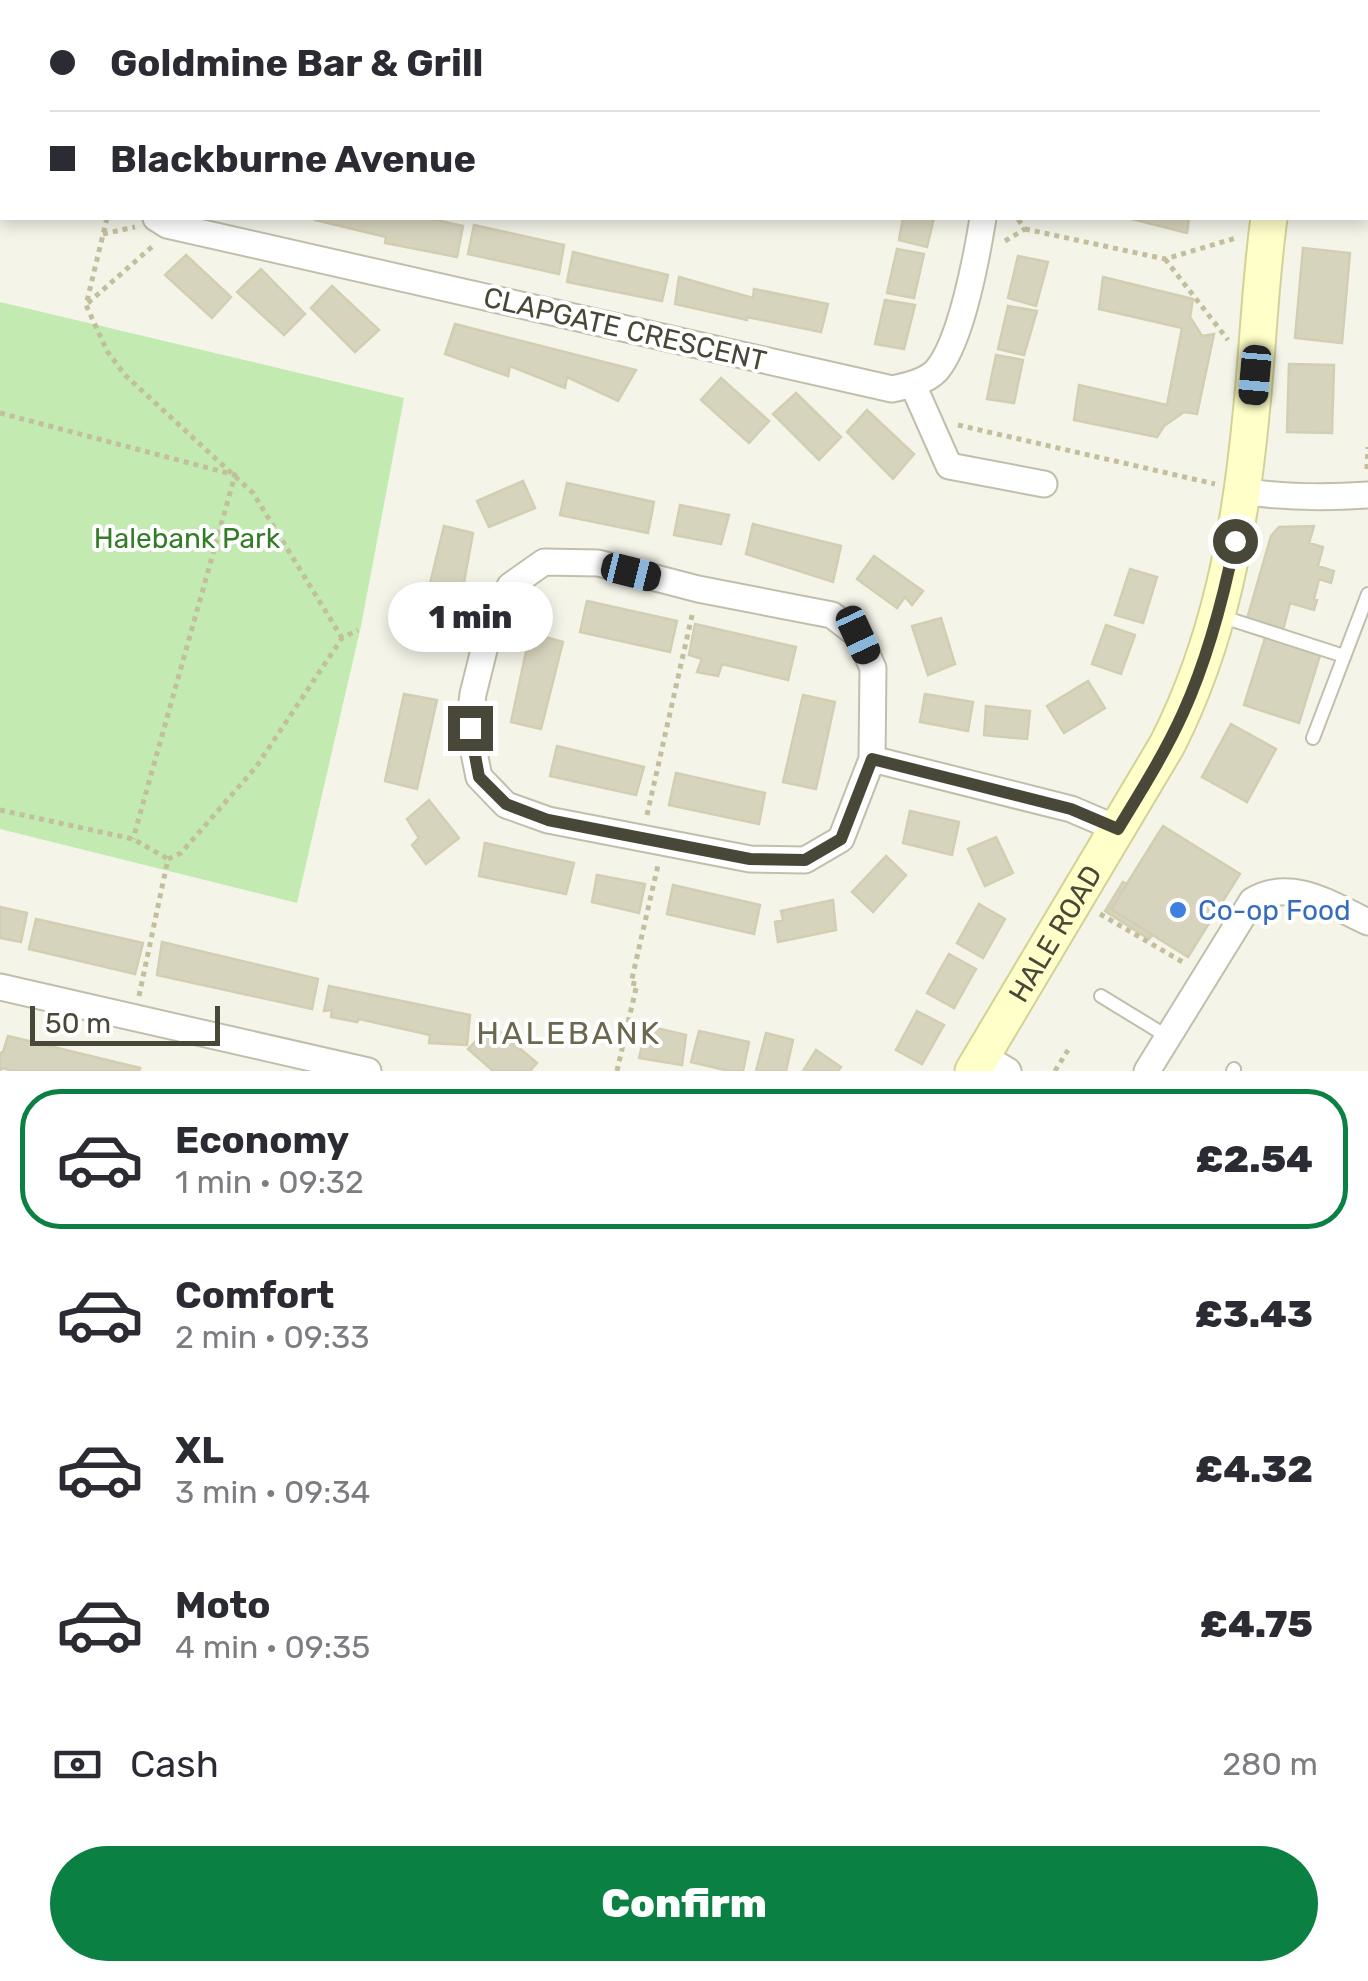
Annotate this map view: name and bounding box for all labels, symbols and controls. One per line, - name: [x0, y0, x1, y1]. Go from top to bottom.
- text: Goldmine Bar & Grill: [110, 40, 483, 86]
- text: Blackburne Avenue: [110, 136, 476, 182]
- street label: CLAPGATE CRESCENT: [480, 280, 770, 378]
- car: [1237, 344, 1273, 406]
- route start: [1213, 519, 1258, 564]
- park label: Halebank Park: [94, 522, 281, 555]
- car: [598, 550, 664, 594]
- callout: 1 min: [388, 583, 552, 653]
- text: 1 min: [429, 598, 512, 636]
- car: [832, 601, 884, 669]
- route end: [448, 706, 493, 751]
- street label: HALE ROAD: [1001, 859, 1108, 1008]
- place label: Co-op Food: [1198, 894, 1351, 927]
- marker: Co-op Food: [1167, 899, 1189, 921]
- scale bar: [30, 1001, 220, 1046]
- text: 50 m: [45, 1007, 111, 1040]
- district label: HALEBANK: [476, 1014, 662, 1052]
- icon: car: [55, 1114, 145, 1204]
- text: Economy: [175, 1117, 349, 1163]
- text: £2.54: [1196, 1136, 1313, 1182]
- text: 1 min · 09:32: [175, 1163, 364, 1201]
- icon: car: [55, 1269, 145, 1359]
- text: Comfort: [175, 1272, 334, 1318]
- text: £3.43: [1195, 1291, 1313, 1337]
- text: 2 min · 09:33: [175, 1318, 369, 1356]
- icon: car: [55, 1424, 145, 1514]
- text: XL: [175, 1427, 224, 1473]
- text: £4.32: [1195, 1446, 1313, 1492]
- text: 3 min · 09:34: [175, 1473, 371, 1511]
- icon: car: [55, 1579, 145, 1669]
- text: Moto: [175, 1582, 271, 1628]
- text: £4.75: [1200, 1601, 1313, 1647]
- text: 4 min · 09:35: [175, 1628, 370, 1666]
- icon: cash: [50, 1737, 105, 1792]
- text: Cash: [130, 1741, 219, 1787]
- text: 280 m: [1222, 1745, 1318, 1783]
- button: Confirm: [50, 1846, 1318, 1961]

